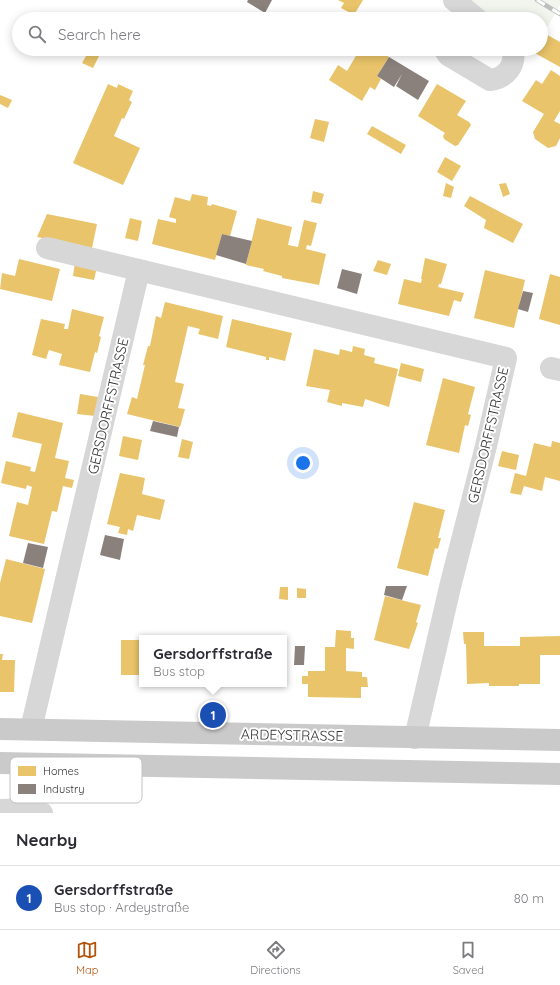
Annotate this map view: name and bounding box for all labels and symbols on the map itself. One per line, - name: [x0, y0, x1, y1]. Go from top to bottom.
- street label: GERSDORFFSTRASSE: [84, 336, 132, 476]
- street label: GERSDORFFSTRASSE: [464, 365, 512, 505]
- your location: [293, 453, 313, 473]
- pin: 1: [200, 700, 226, 730]
- street label: ARDEYSTRASSE: [241, 725, 343, 745]
- legend: [10, 757, 142, 803]
- text: Homes: [43, 764, 79, 778]
- text: Industry: [43, 782, 85, 796]

